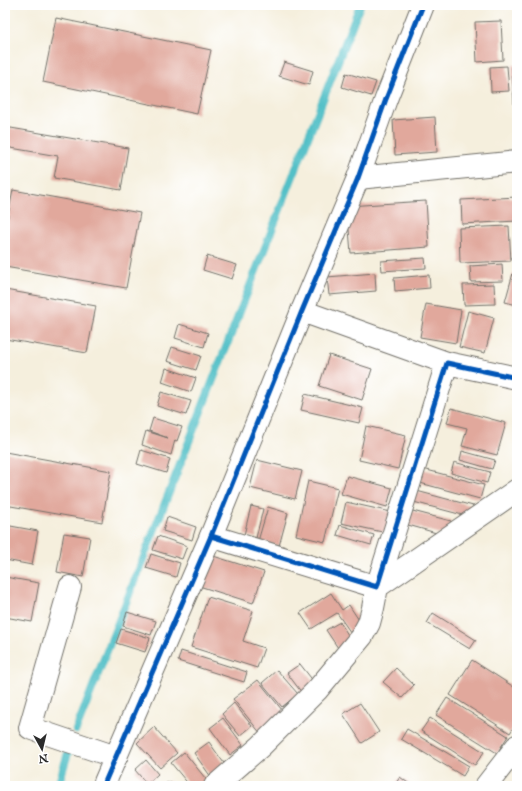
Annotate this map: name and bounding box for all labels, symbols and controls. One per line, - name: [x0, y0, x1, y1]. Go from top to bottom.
- north arrow: [22, 729, 62, 769]
- text: N: [37, 750, 50, 766]

